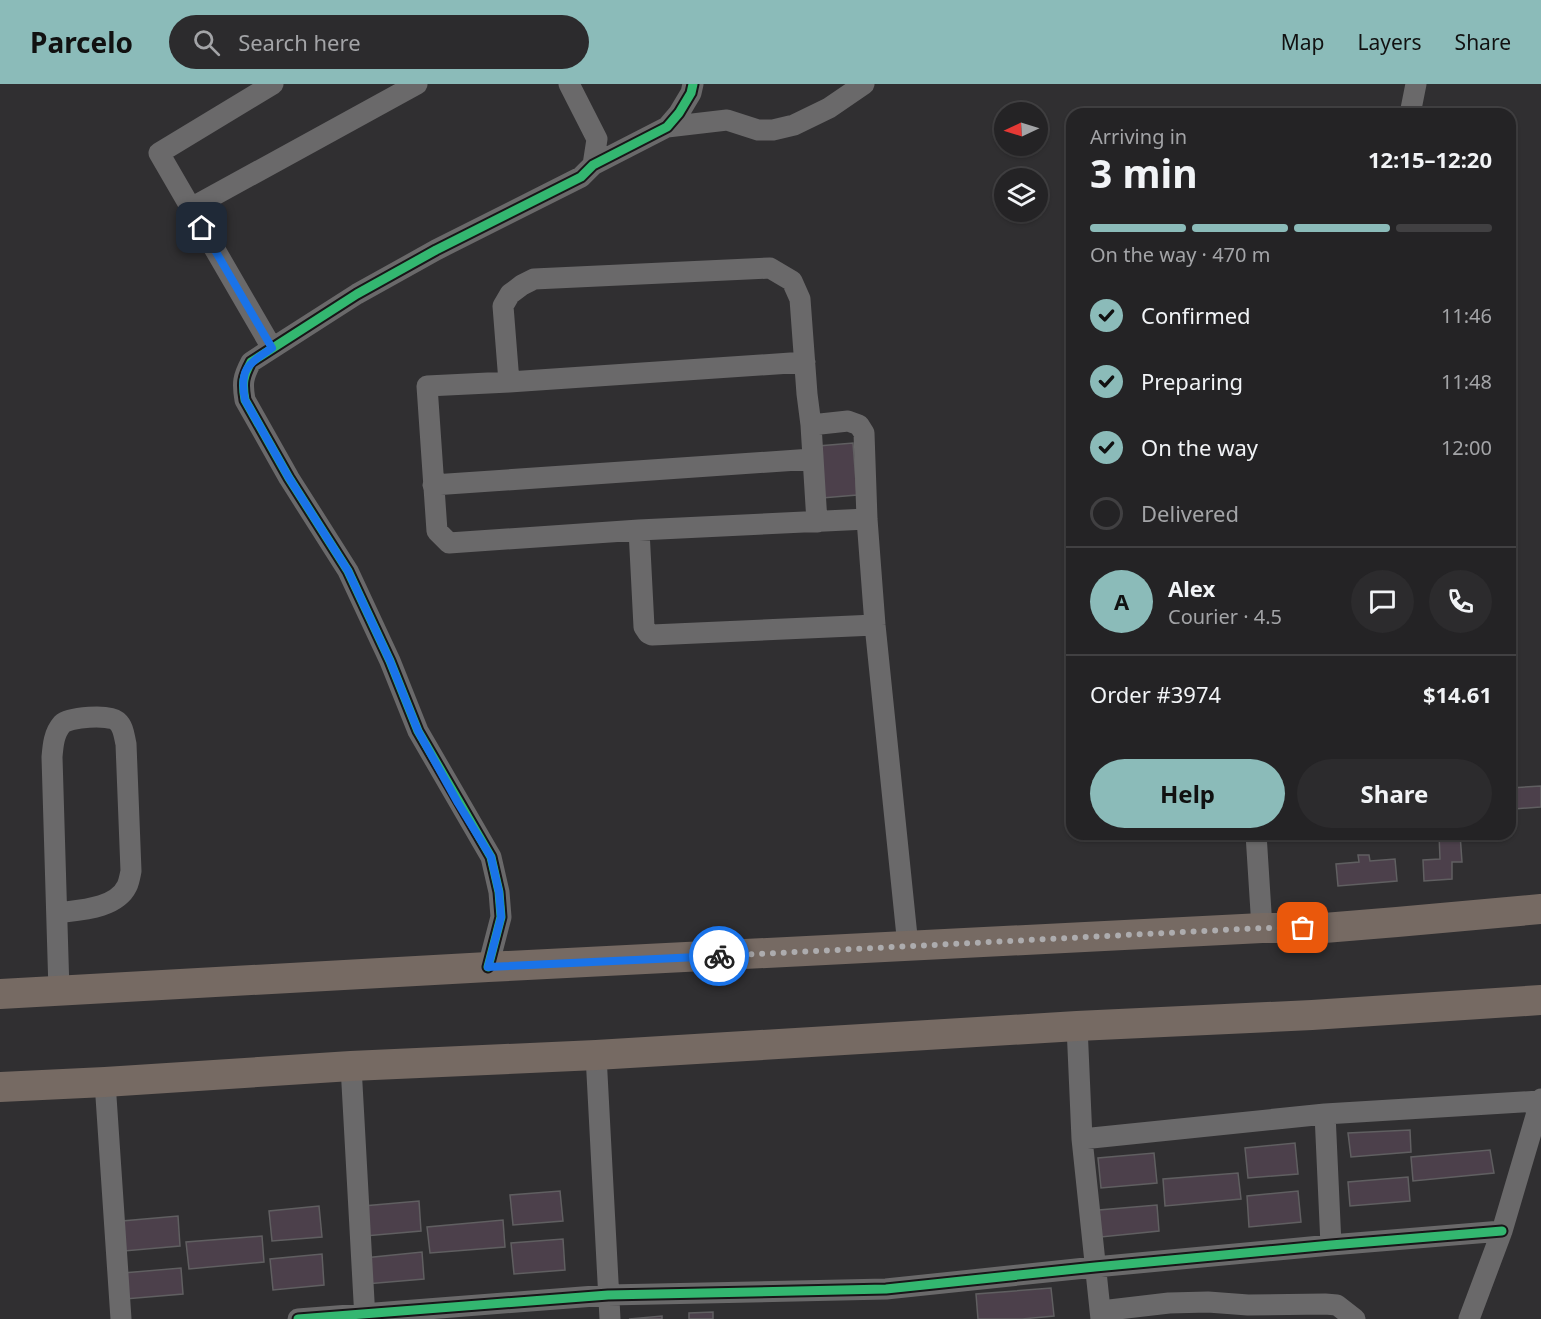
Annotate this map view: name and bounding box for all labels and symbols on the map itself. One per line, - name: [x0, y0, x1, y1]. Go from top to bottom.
- north arrow: [994, 102, 1048, 156]
- pin: [176, 202, 227, 253]
- pin: [1277, 902, 1328, 953]
- courier: [689, 926, 749, 986]

